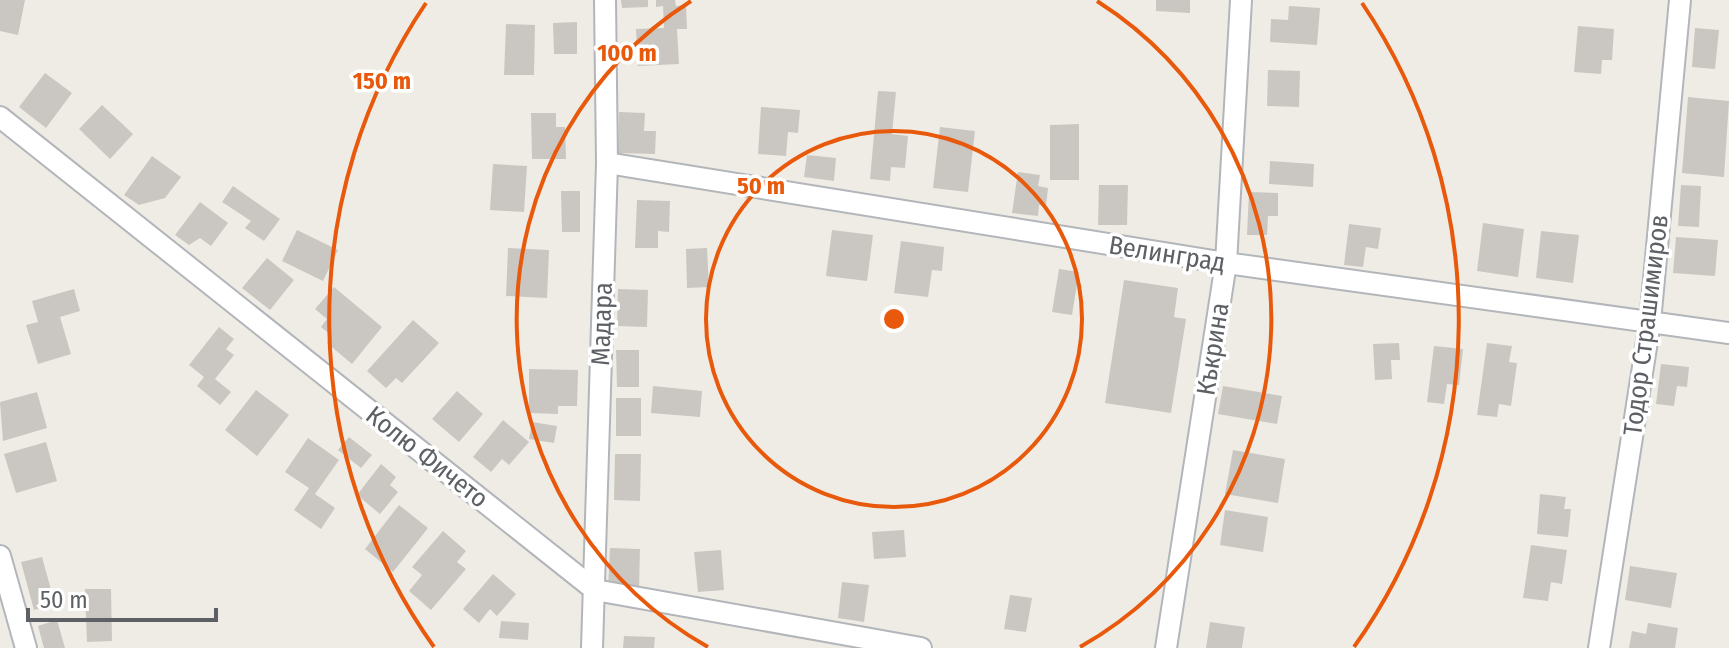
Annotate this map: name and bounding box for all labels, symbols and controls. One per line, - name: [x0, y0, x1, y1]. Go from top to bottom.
- text: 100 m: [597, 39, 657, 67]
- text: 150 m: [353, 67, 411, 95]
- text: 50 m: [737, 172, 785, 200]
- street label: Тодор Страшимиров: [1617, 213, 1675, 437]
- street label: Велинград: [1107, 230, 1227, 278]
- street label: Мадара: [585, 282, 619, 366]
- street label: Къкрина: [1190, 300, 1236, 398]
- centre of rings: [880, 305, 908, 333]
- street label: Колю Фичето: [360, 400, 494, 514]
- scale bar: [28, 572, 216, 622]
- text: 50 m: [40, 586, 88, 614]

